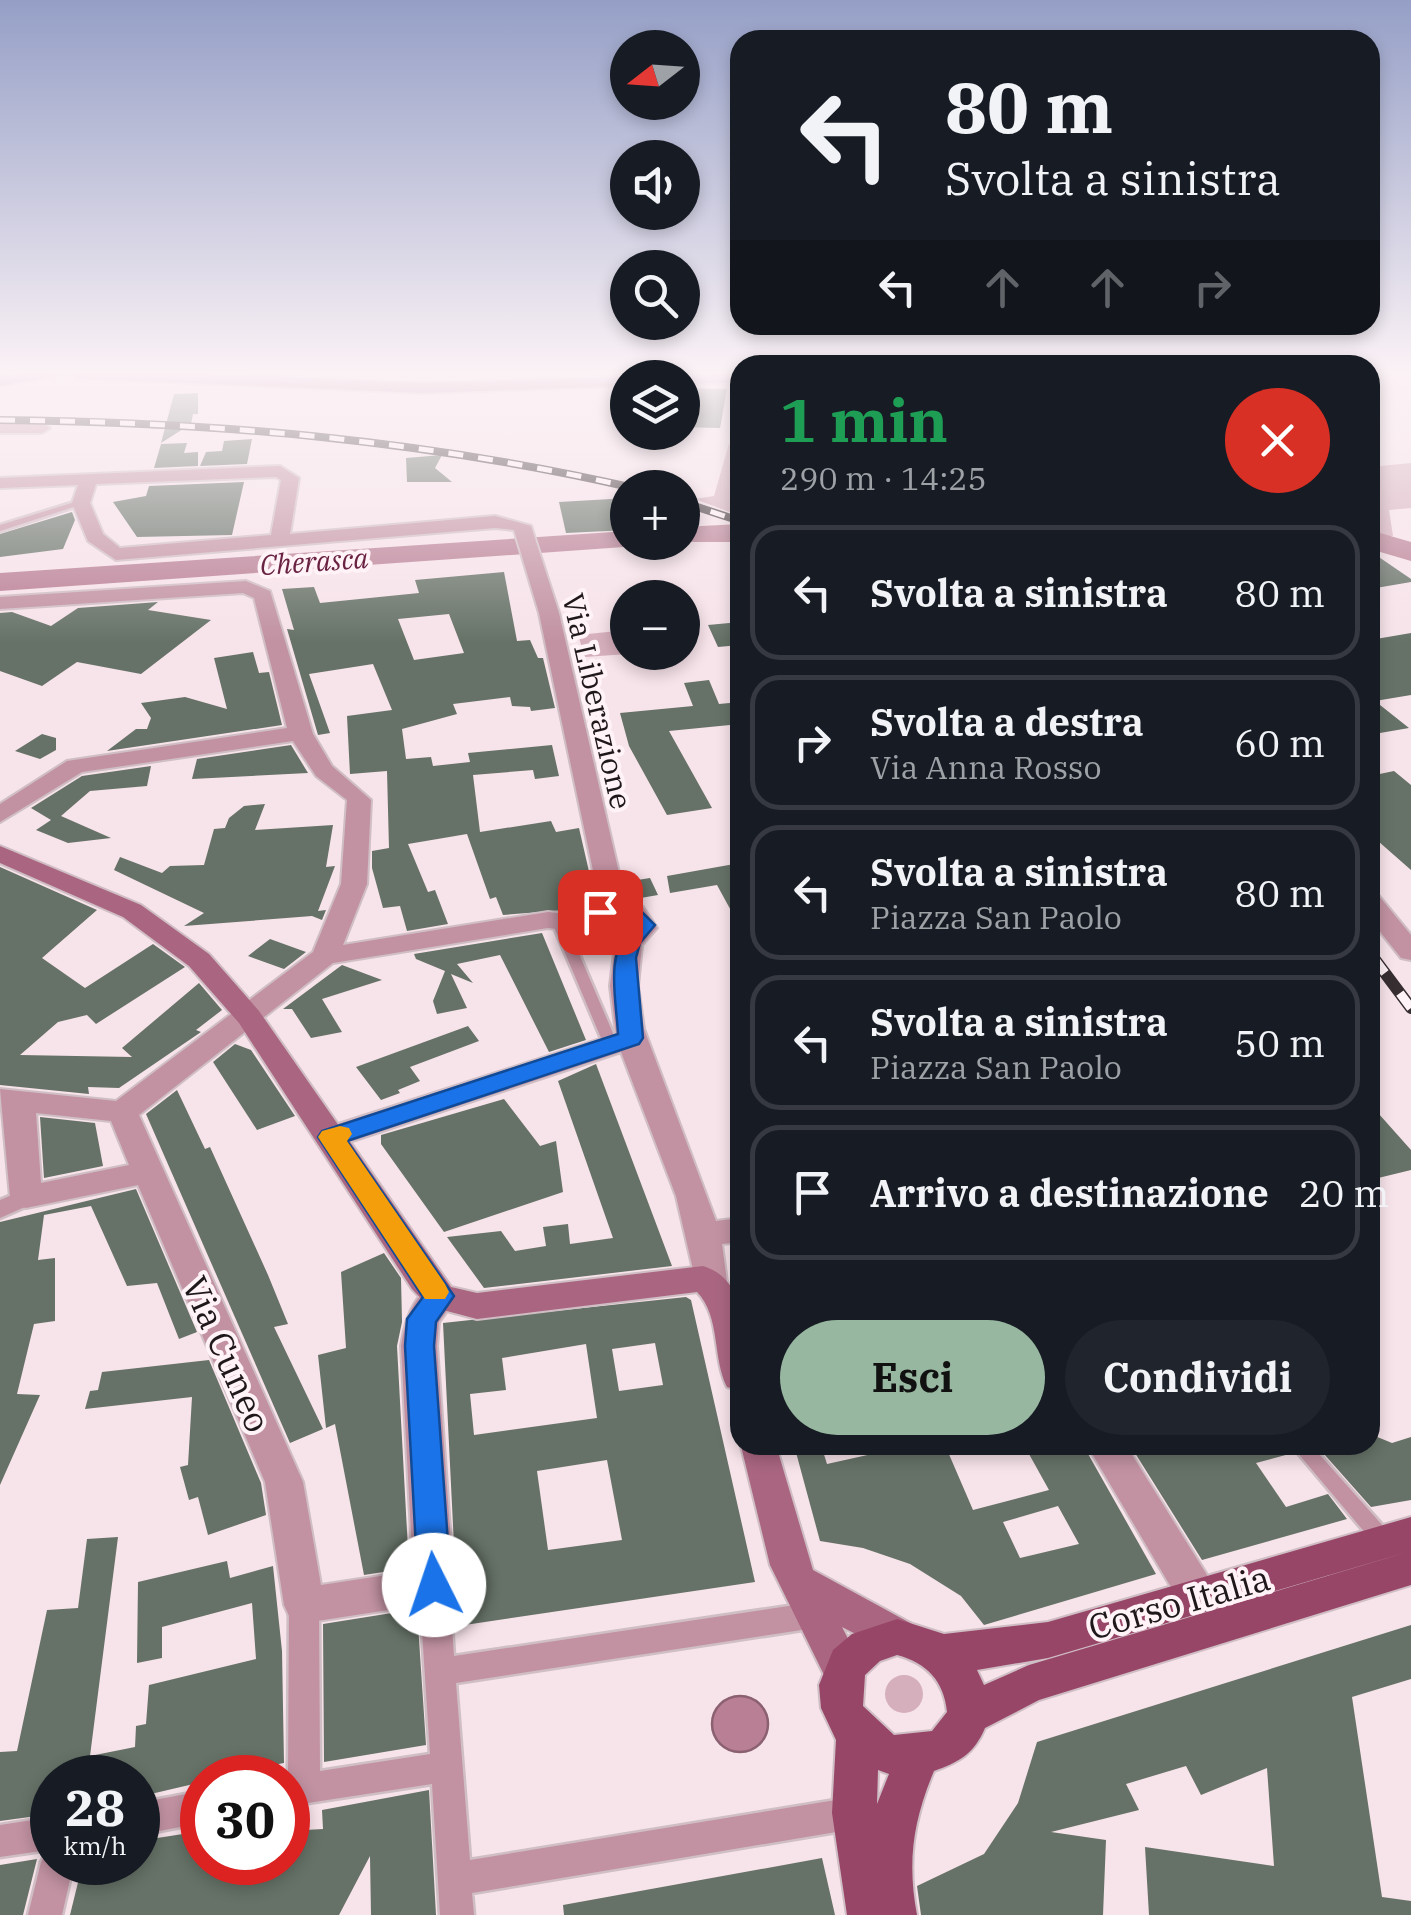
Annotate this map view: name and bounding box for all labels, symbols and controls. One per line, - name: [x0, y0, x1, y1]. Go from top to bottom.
- north arrow: [610, 30, 700, 120]
- map controls: [610, 30, 700, 670]
- text: 80 m: [945, 61, 1113, 152]
- icon: left: [780, 70, 910, 200]
- button: sound: [610, 140, 700, 230]
- text: Svolta a sinistra: [945, 149, 1281, 207]
- button: search: [610, 250, 700, 340]
- icon: left: [870, 260, 925, 315]
- icon: ahead: [975, 260, 1030, 315]
- icon: ahead: [1080, 260, 1135, 315]
- icon: right: [1185, 260, 1240, 315]
- button: layers: [610, 360, 700, 450]
- text: 1 min: [780, 380, 948, 459]
- button: close: [1225, 388, 1330, 493]
- text: 290 m · 14:25: [780, 457, 987, 499]
- button: +: [610, 470, 700, 560]
- water label: Cherasca: [258, 539, 370, 583]
- icon: left: [785, 565, 840, 620]
- text: Svolta a sinistra: [870, 568, 1168, 617]
- text: 80 m: [1234, 568, 1325, 617]
- button: −: [610, 580, 700, 670]
- street label: Via Liberazione: [554, 589, 642, 813]
- text: Svolta a destra: [870, 697, 1144, 746]
- icon: right: [785, 715, 840, 770]
- text: 60 m: [1234, 718, 1325, 767]
- text: Via Anna Rosso: [870, 746, 1102, 788]
- text: Svolta a sinistra: [870, 847, 1168, 896]
- icon: left: [785, 865, 840, 920]
- text: 80 m: [1234, 868, 1325, 917]
- pin: [558, 870, 643, 955]
- icon: arrive: [573, 885, 628, 940]
- text: Piazza San Paolo: [870, 896, 1122, 938]
- text: Svolta a sinistra: [870, 997, 1168, 1046]
- icon: left: [785, 1015, 840, 1070]
- text: 50 m: [1234, 1018, 1325, 1067]
- text: Piazza San Paolo: [870, 1046, 1122, 1088]
- icon: arrive: [785, 1165, 840, 1220]
- text: Arrivo a destinazione: [870, 1168, 1269, 1217]
- text: 20 m: [1299, 1168, 1389, 1217]
- street label: Via Cuneo: [172, 1269, 282, 1439]
- button: Esci: [780, 1320, 1045, 1435]
- button: Condividi: [1065, 1320, 1330, 1435]
- position arrow: [382, 1533, 486, 1637]
- street label: Corso Italia: [1083, 1554, 1275, 1650]
- speed limit sign: 30: [180, 1755, 310, 1885]
- text: 28: [65, 1775, 125, 1840]
- text: km/h: [63, 1829, 127, 1862]

